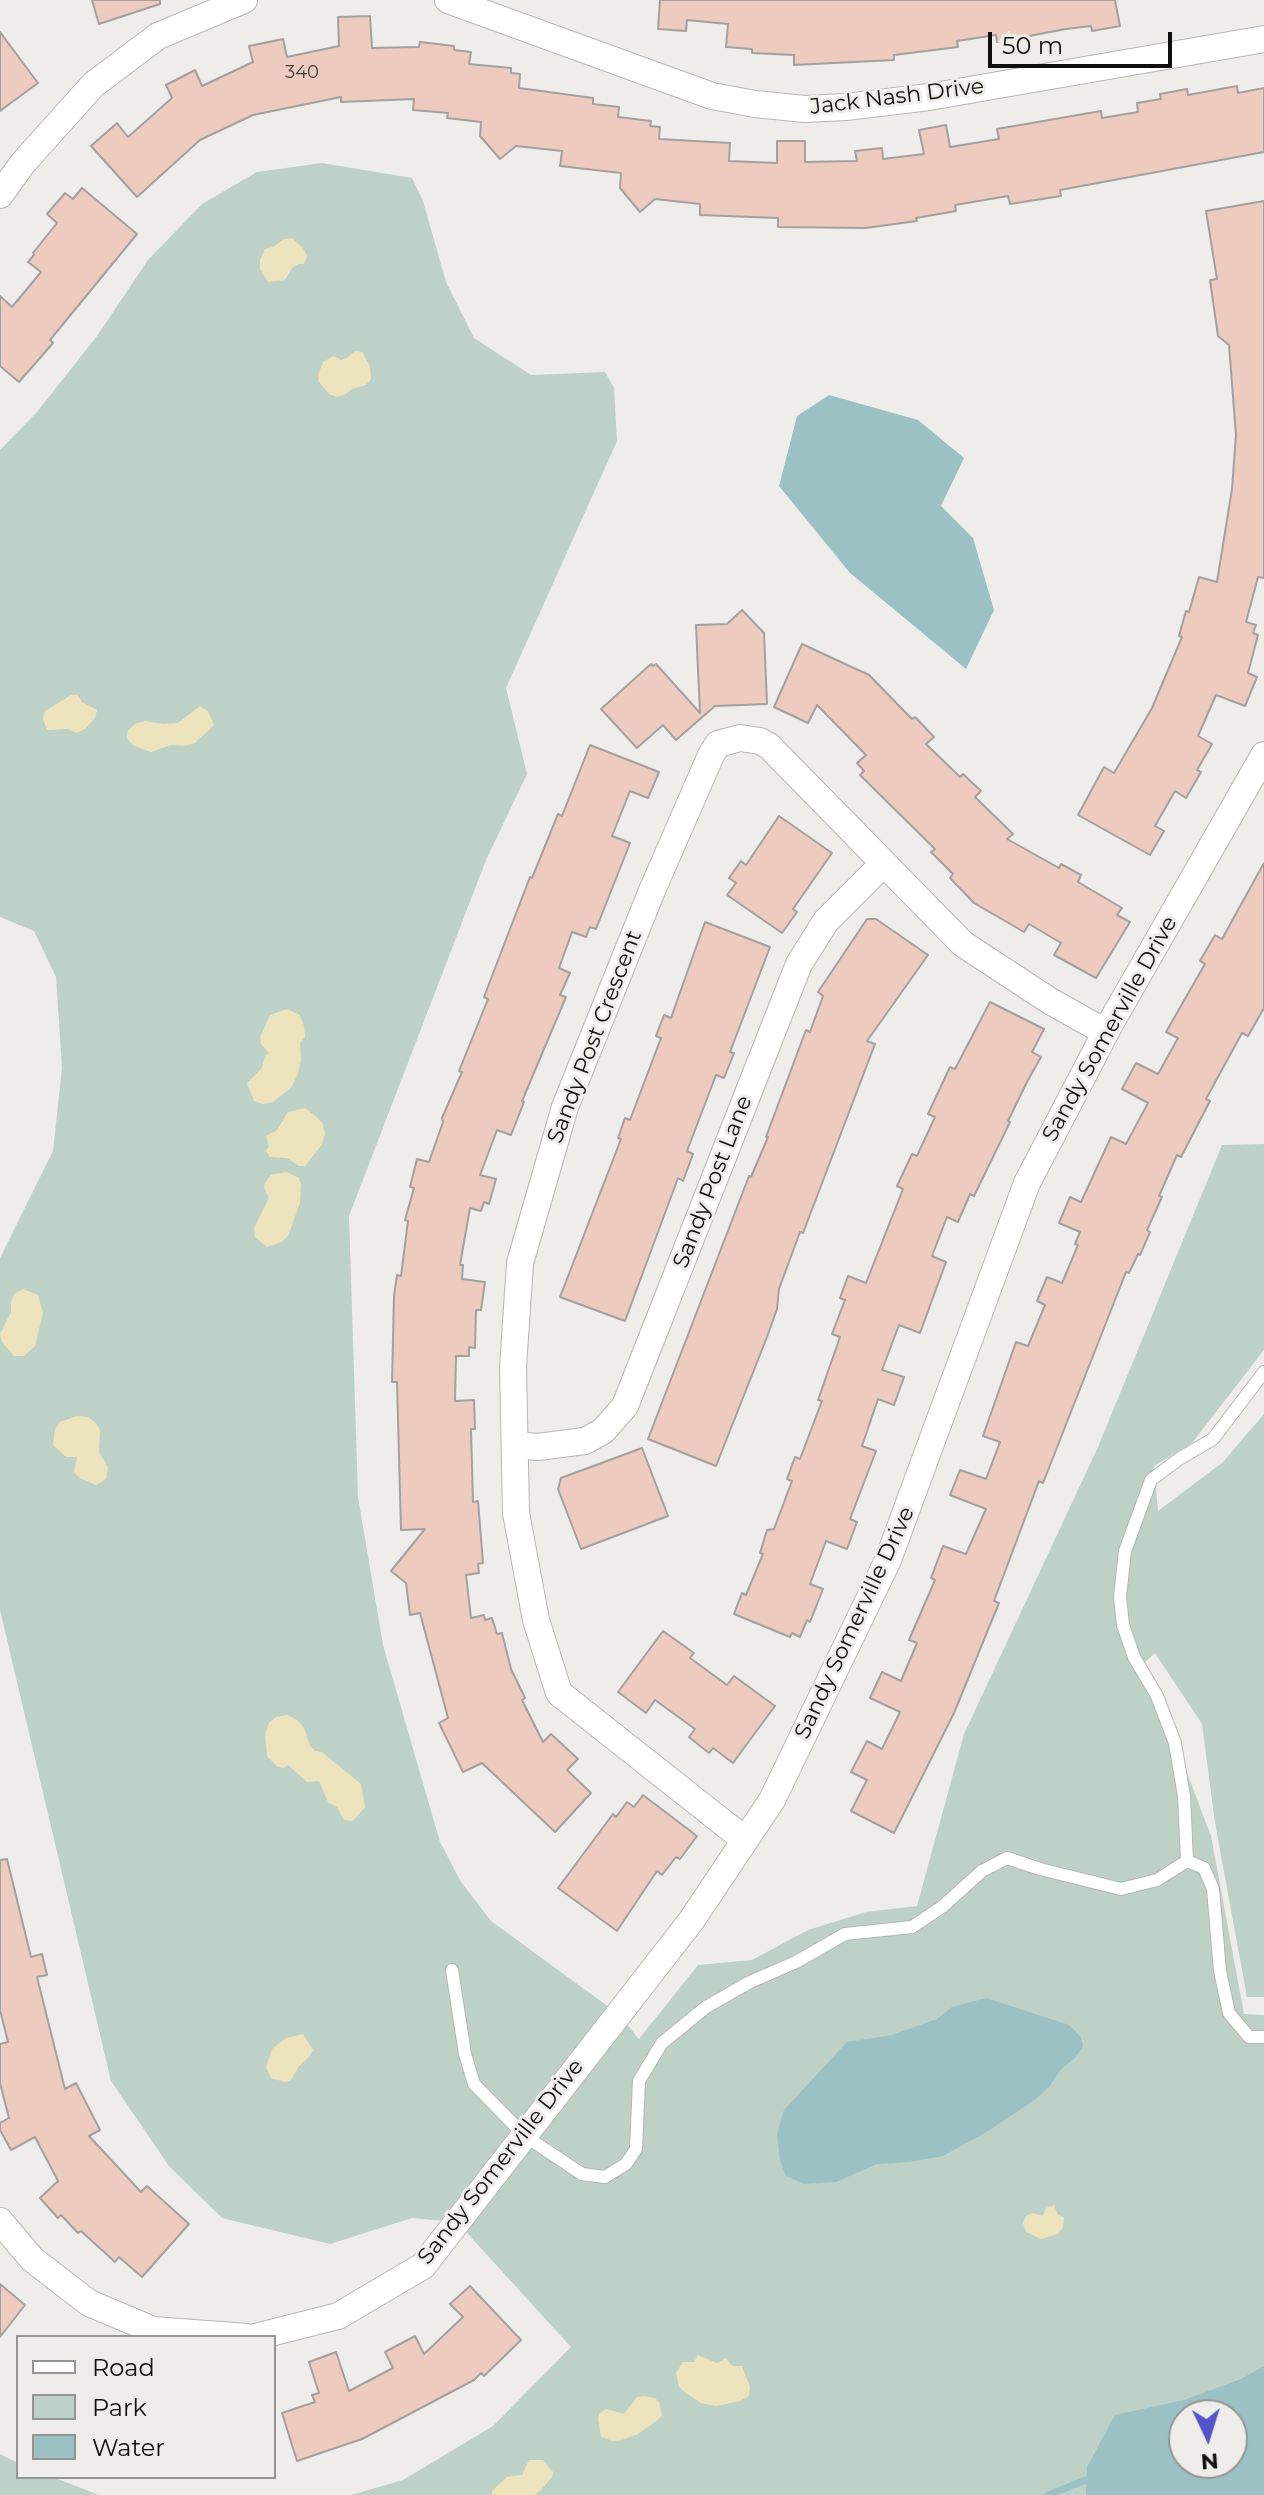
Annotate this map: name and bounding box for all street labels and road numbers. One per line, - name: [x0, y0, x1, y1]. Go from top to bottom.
- street label: Jack Nash Drive: [809, 73, 985, 121]
- street label: Sandy Somerville Drive: [1037, 912, 1183, 1146]
- street label: Sandy Post Crescent: [542, 927, 648, 1147]
- street label: Sandy Post Lane: [668, 1092, 758, 1272]
- street label: Sandy Somerville Drive: [790, 1503, 920, 1743]
- street label: Sandy Somerville Drive: [413, 2054, 589, 2270]

